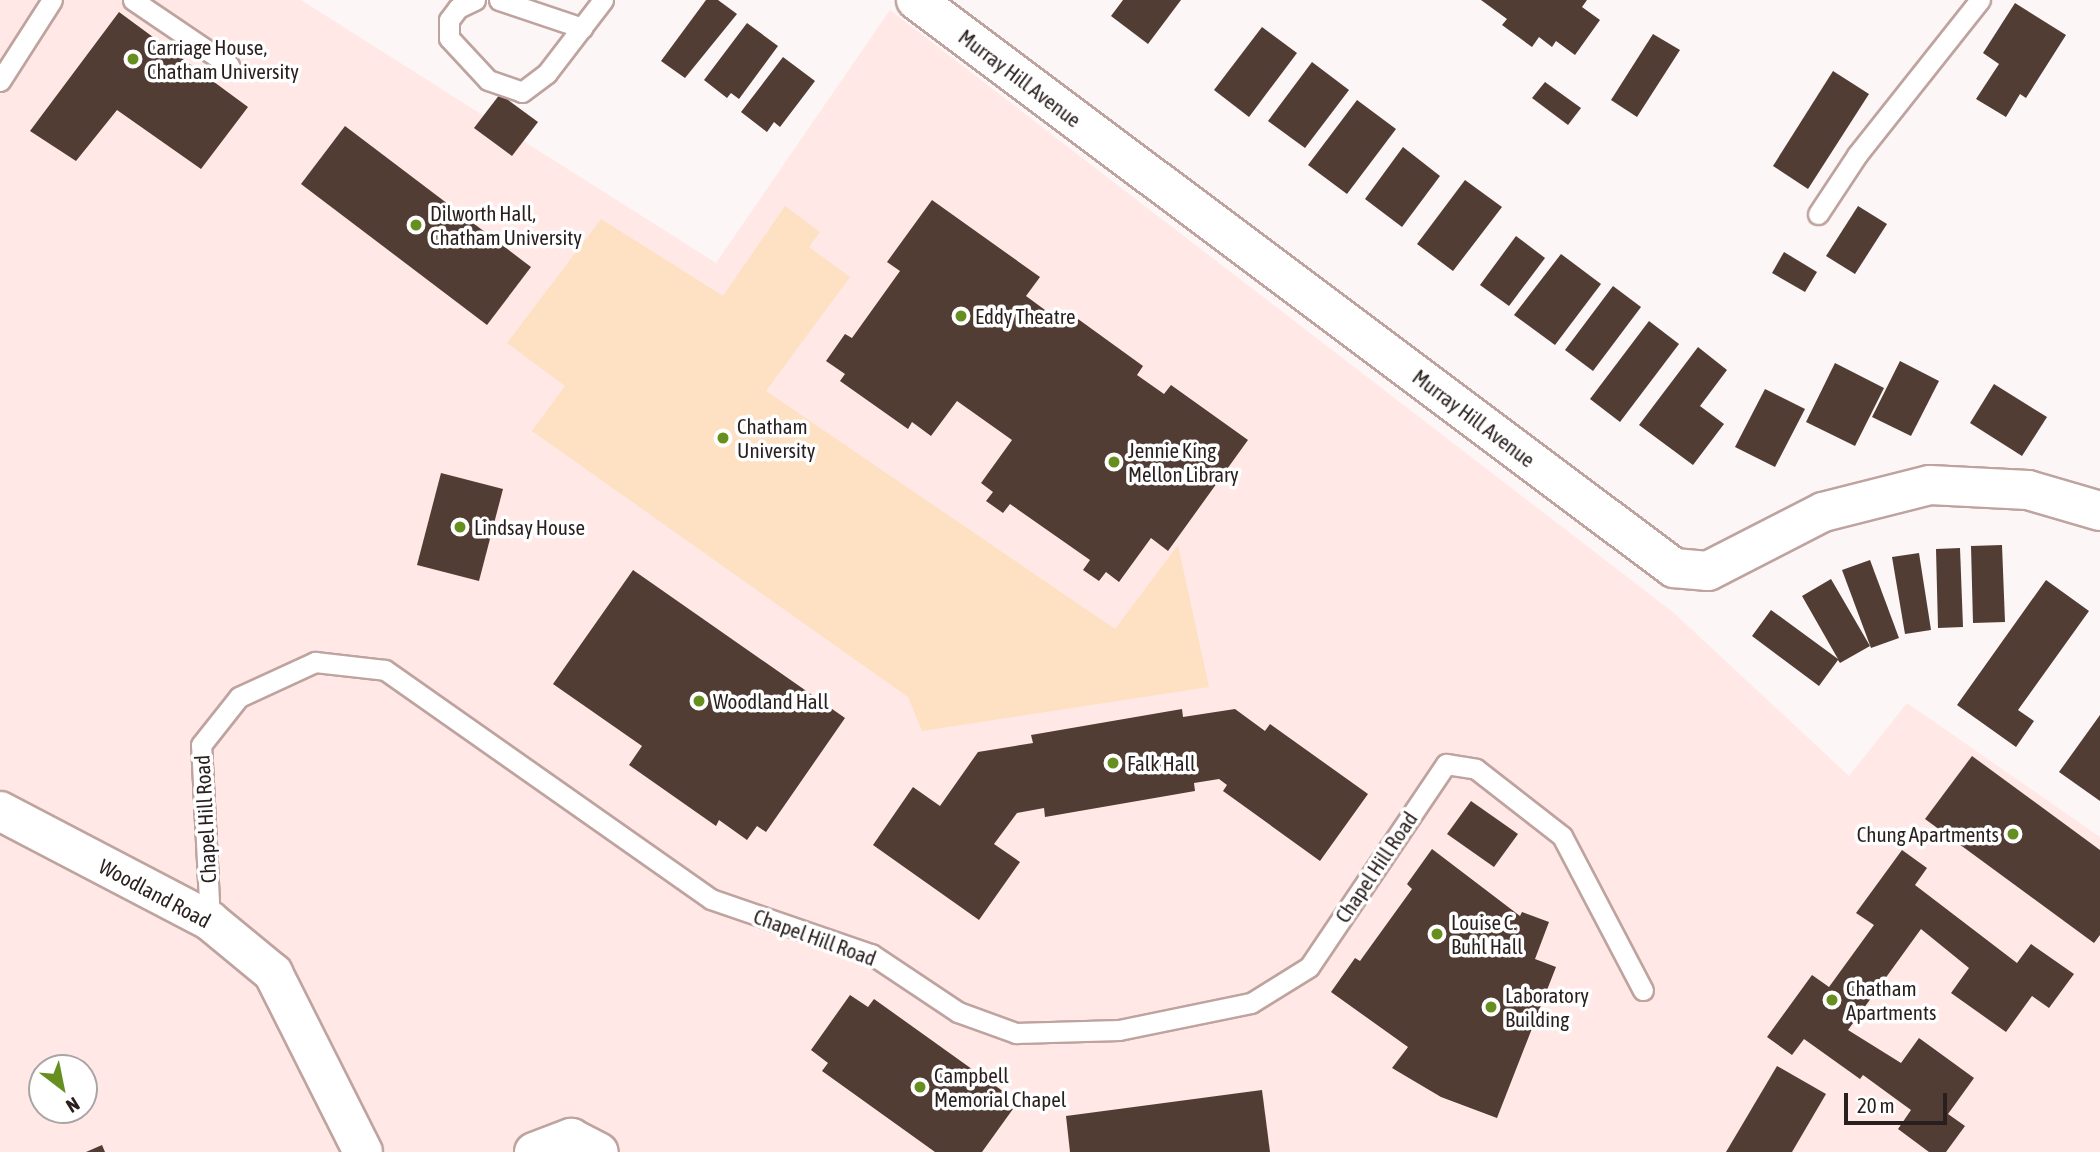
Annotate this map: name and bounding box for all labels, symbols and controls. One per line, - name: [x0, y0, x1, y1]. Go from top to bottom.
- street label: Murray Hill Avenue: [954, 24, 1086, 132]
- place label: Carriage House, Chatham University: [147, 34, 299, 84]
- marker: Carriage House, Chatham University: [125, 51, 141, 67]
- place label: Dilworth Hall, Chatham University: [430, 200, 582, 250]
- marker: Dilworth Hall, Chatham University: [408, 217, 424, 233]
- place label: Eddy Theatre: [975, 303, 1075, 329]
- marker: Eddy Theatre: [953, 308, 969, 324]
- street label: Murray Hill Avenue: [1408, 364, 1540, 472]
- place label: Chatham University: [737, 413, 816, 463]
- marker: Chatham University: [715, 430, 731, 446]
- place label: Jennie King Mellon Library: [1128, 437, 1239, 487]
- marker: Jennie King Mellon Library: [1106, 454, 1122, 470]
- place label: Lindsay House: [474, 514, 585, 540]
- marker: Lindsay House: [452, 519, 468, 535]
- place label: Woodland Hall: [713, 688, 829, 714]
- marker: Woodland Hall: [691, 693, 707, 709]
- place label: Falk Hall: [1127, 750, 1196, 776]
- street label: Chapel Hill Road: [189, 754, 221, 884]
- marker: Falk Hall: [1105, 755, 1121, 771]
- street label: Chapel Hill Road: [1330, 807, 1422, 927]
- place label: Chung Apartments: [1857, 821, 1999, 847]
- marker: Chung Apartments: [2005, 826, 2021, 842]
- street label: Woodland Road: [95, 853, 215, 933]
- street label: Chapel Hill Road: [750, 903, 880, 971]
- place label: Louise C. Buhl Hall: [1451, 909, 1523, 959]
- marker: Louise C. Buhl Hall: [1429, 926, 1445, 942]
- place label: Chatham Apartments: [1846, 975, 1936, 1025]
- place label: Laboratory Building: [1505, 982, 1589, 1032]
- marker: Chatham Apartments: [1824, 992, 1840, 1008]
- marker: Laboratory Building: [1483, 999, 1499, 1015]
- north arrow: [28, 1054, 98, 1124]
- place label: Campbell Memorial Chapel: [934, 1062, 1066, 1112]
- scale bar: [1848, 1078, 1951, 1122]
- marker: Campbell Memorial Chapel: [912, 1079, 928, 1095]
- text: N: [62, 1093, 84, 1117]
- text: 20 m: [1857, 1093, 1895, 1117]

